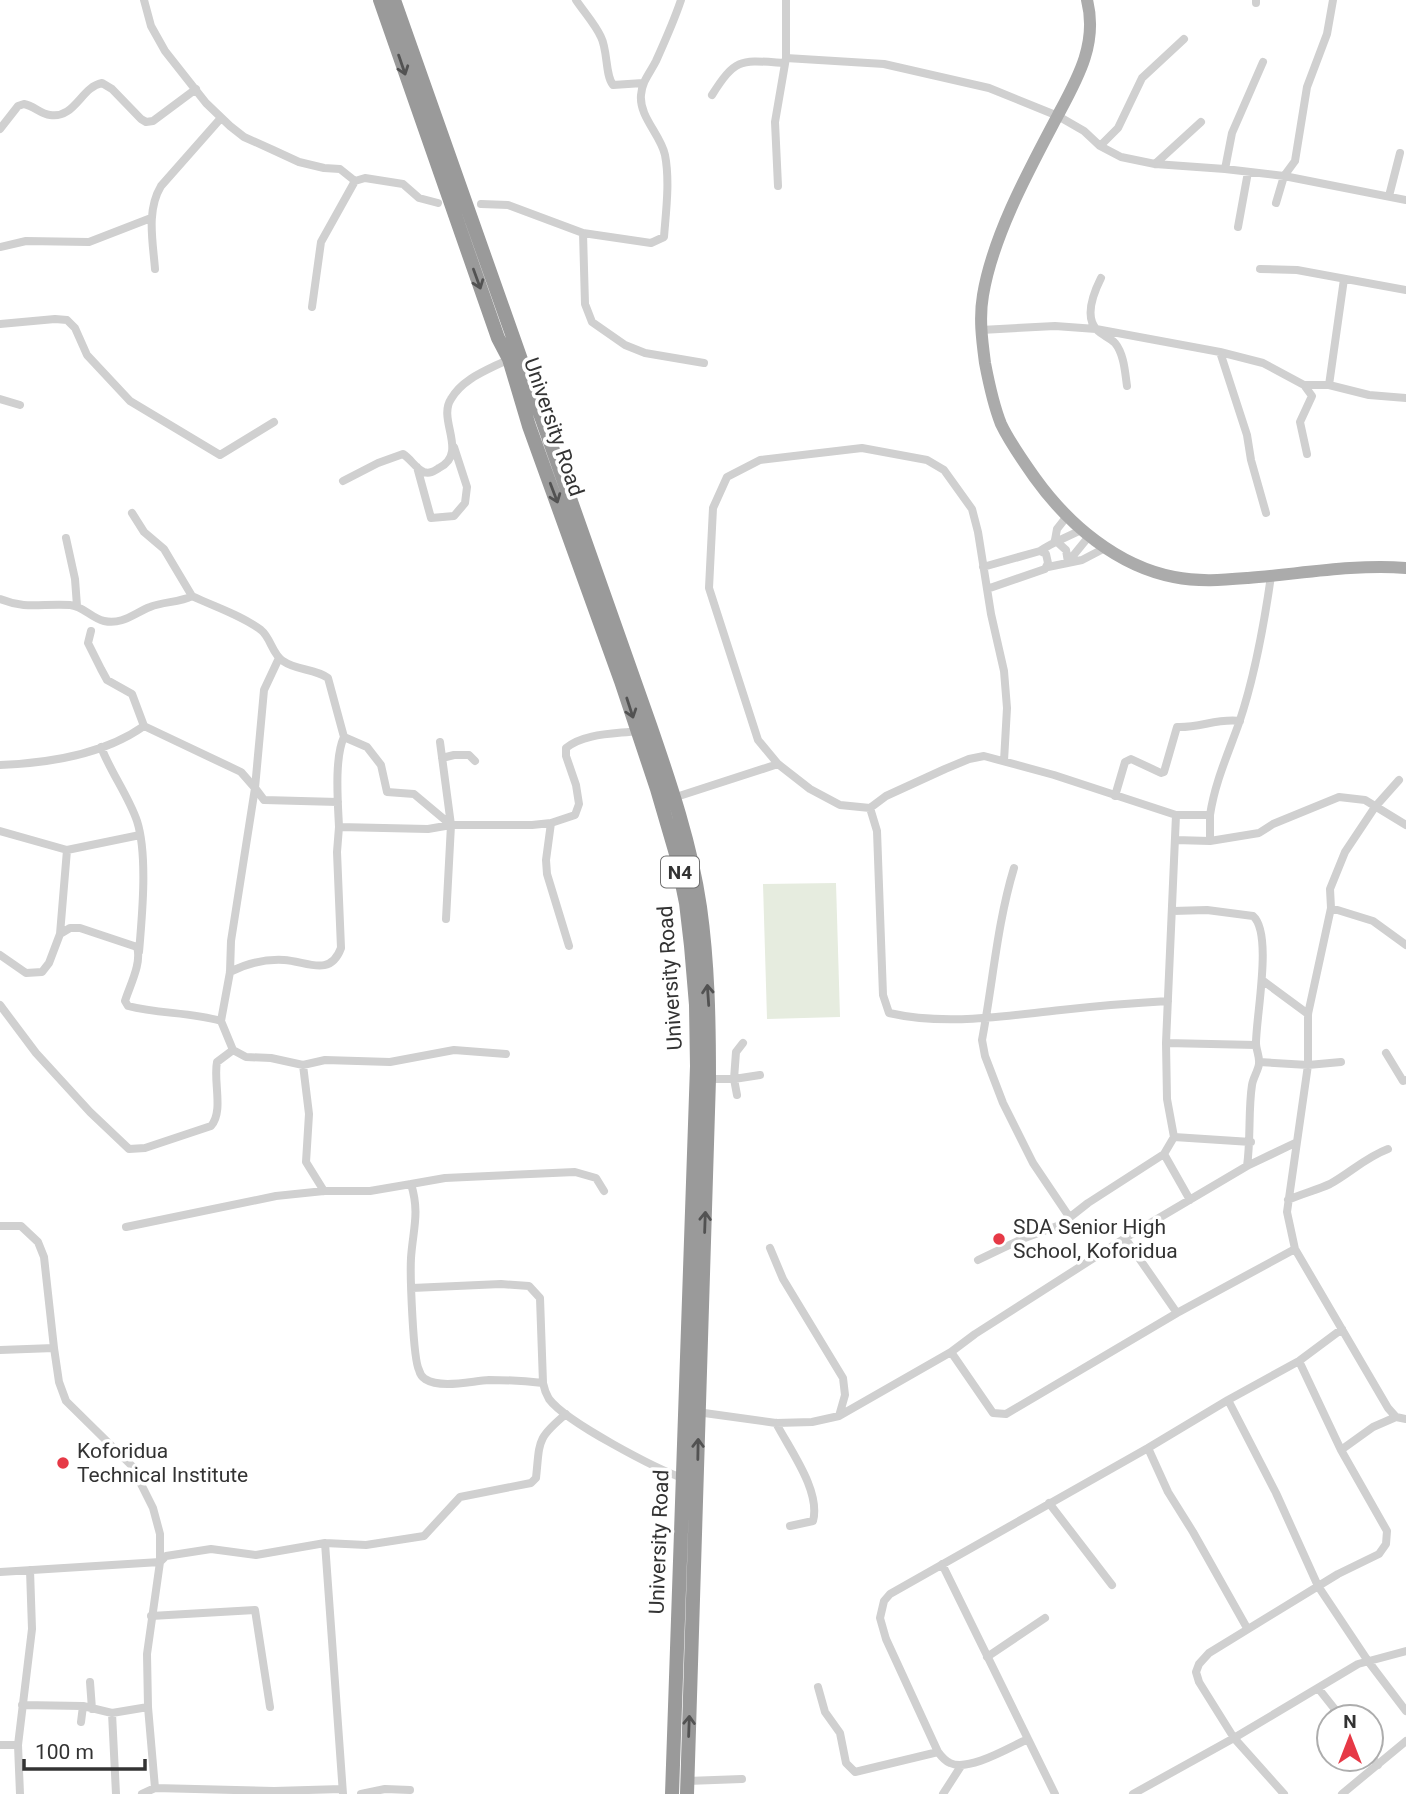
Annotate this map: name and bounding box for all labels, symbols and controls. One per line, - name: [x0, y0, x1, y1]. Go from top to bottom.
- one-way arrow: [397, 53, 409, 75]
- one-way arrow: [472, 268, 484, 290]
- street label: University Road: [519, 355, 589, 499]
- one-way arrow: [549, 481, 561, 503]
- one-way arrow: [624, 696, 637, 718]
- road number: N4: [661, 856, 699, 888]
- street label: University Road: [653, 905, 687, 1051]
- one-way arrow: [701, 984, 714, 1006]
- one-way arrow: [698, 1211, 711, 1234]
- place label: SDA Senior High School, Koforidua: [1013, 1215, 1178, 1263]
- marker: SDA Senior High School, Koforidua: [991, 1231, 1007, 1247]
- one-way arrow: [691, 1438, 705, 1461]
- place label: Koforidua Technical Institute: [77, 1439, 248, 1487]
- marker: Koforidua Technical Institute: [55, 1455, 71, 1471]
- street label: University Road: [644, 1469, 674, 1615]
- north arrow: [1315, 1703, 1385, 1773]
- text: N: [1343, 1710, 1357, 1733]
- one-way arrow: [682, 1715, 695, 1738]
- scale bar: [24, 1728, 145, 1772]
- text: 100 m: [35, 1740, 94, 1764]

